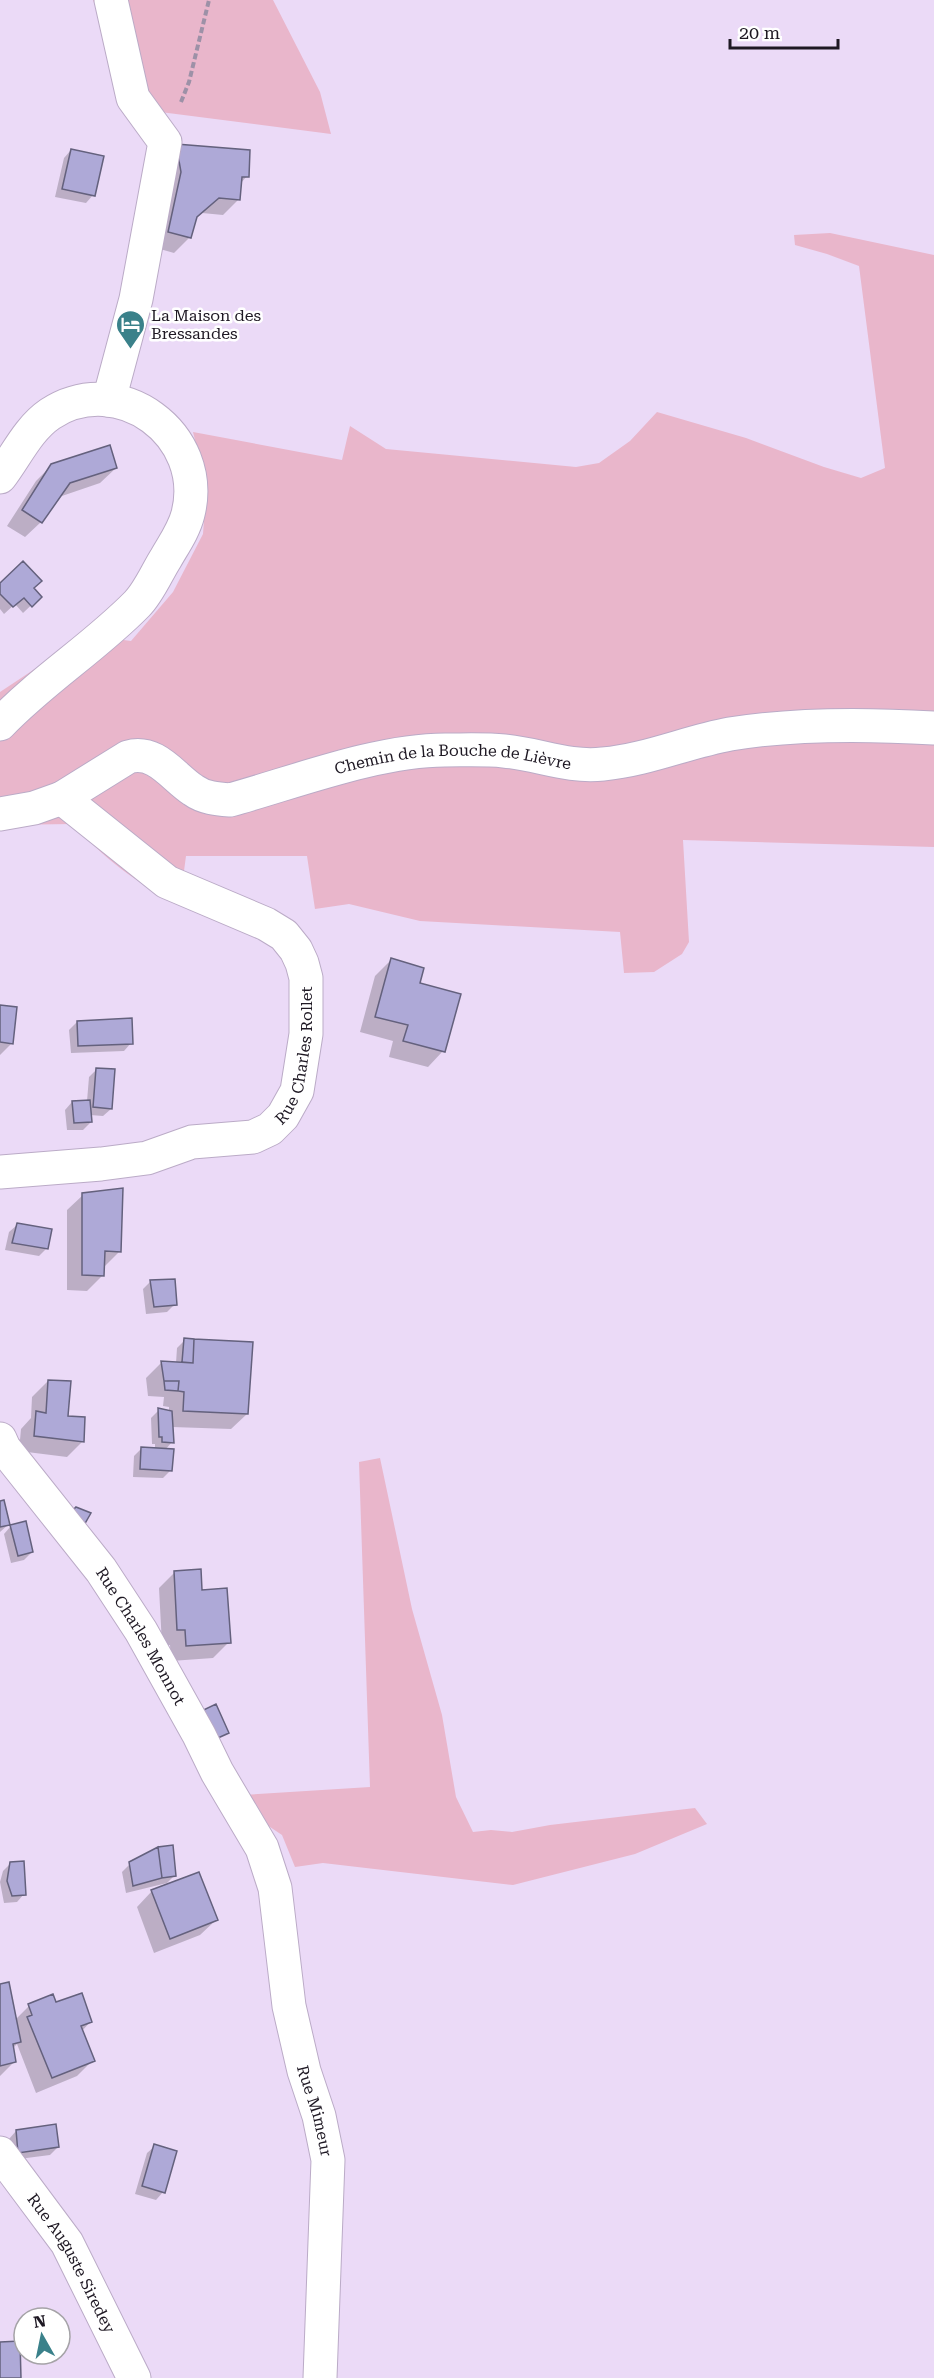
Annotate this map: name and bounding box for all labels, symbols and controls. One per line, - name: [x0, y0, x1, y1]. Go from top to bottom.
- scale bar: [730, 12, 838, 50]
- text: 20 m: [739, 22, 780, 43]
- place label: La Maison des Bressandes: [151, 306, 261, 343]
- hotel icon: La Maison des Bressandes: [114, 308, 146, 350]
- street label: Chemin de la Bouche de Lièvre: [332, 741, 573, 778]
- street label: Rue Charles Rollet: [271, 986, 316, 1128]
- street label: Rue Charles Monnot: [92, 1564, 189, 1708]
- street label: Rue Mimeur: [293, 2063, 336, 2158]
- street label: Rue Auguste Siredey: [23, 2190, 119, 2337]
- north arrow: [12, 2306, 72, 2366]
- text: N: [32, 2311, 47, 2332]

